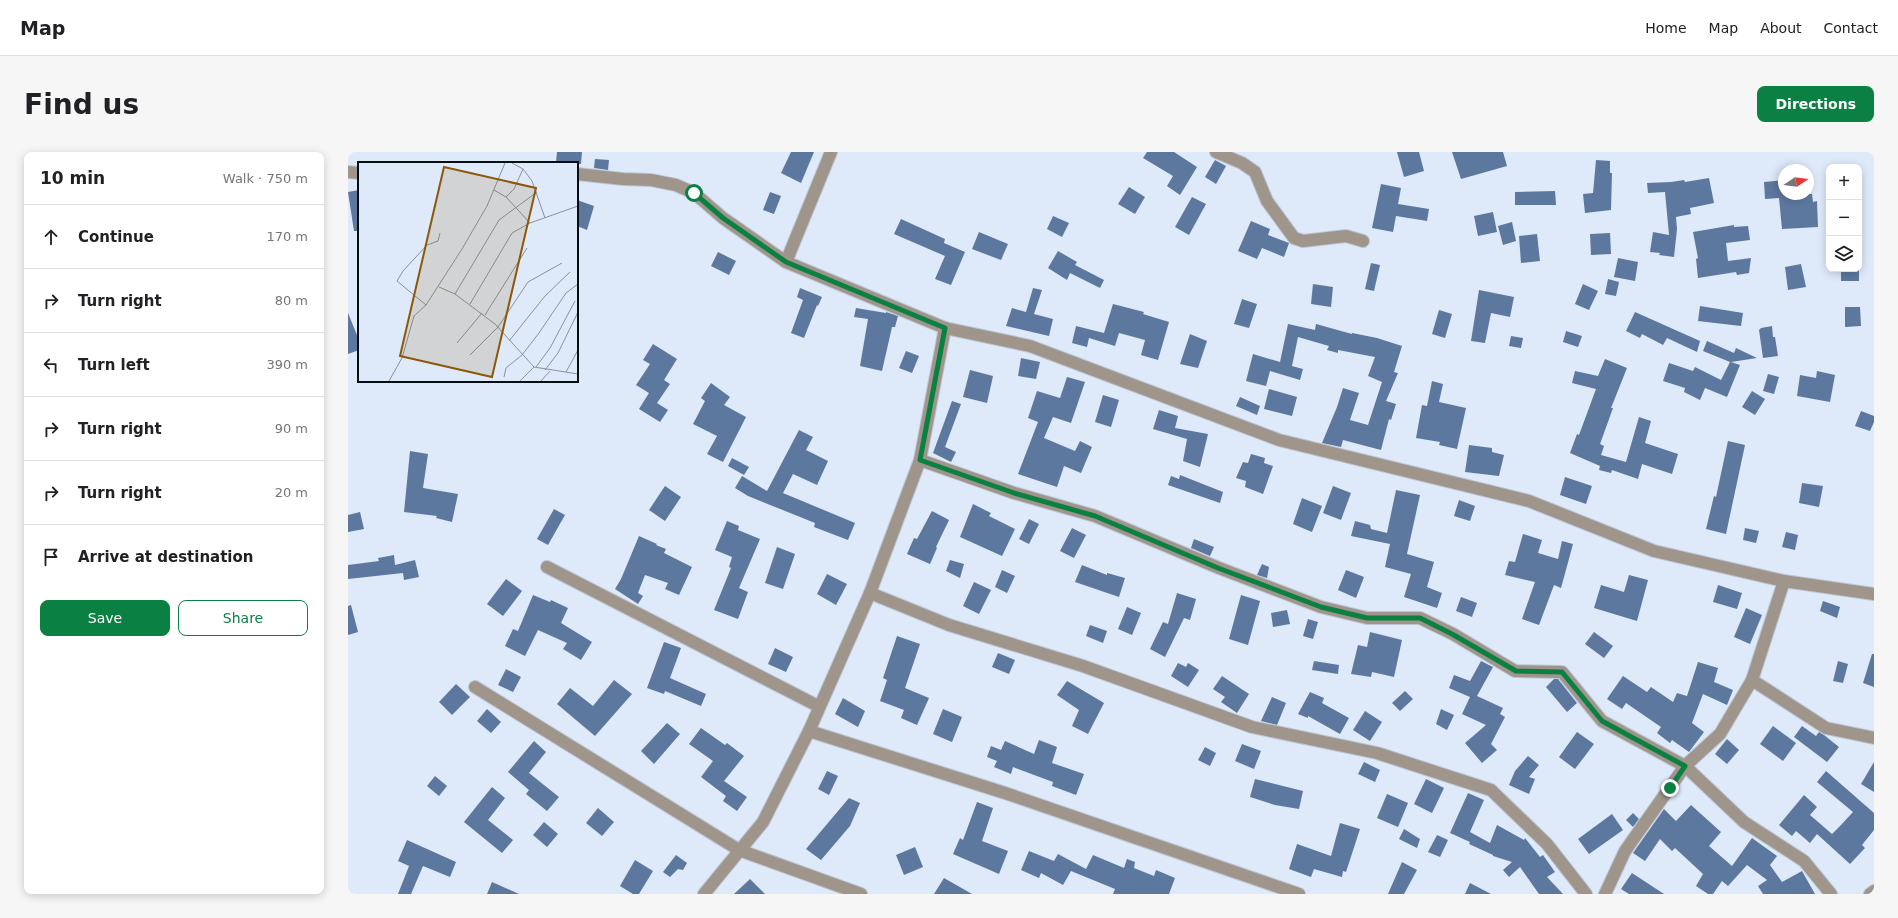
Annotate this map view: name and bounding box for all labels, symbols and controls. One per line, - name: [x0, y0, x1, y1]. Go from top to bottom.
- text: Map: [20, 17, 65, 39]
- text: Home: [1645, 20, 1687, 36]
- text: Map: [1709, 20, 1738, 36]
- text: About: [1760, 20, 1802, 36]
- text: Contact: [1824, 20, 1878, 36]
- button: Directions: [1757, 86, 1874, 122]
- text: Find us: [24, 88, 139, 121]
- inset map: [358, 162, 578, 382]
- north arrow: [1778, 164, 1814, 200]
- map controls: [1826, 164, 1862, 272]
- button: +: [1826, 164, 1862, 200]
- text: 10 min: [40, 168, 105, 188]
- text: Walk · 750 m: [223, 171, 308, 186]
- route start: [685, 184, 703, 202]
- button: −: [1826, 200, 1862, 236]
- icon: ahead: [40, 226, 62, 248]
- text: Continue: [78, 228, 154, 246]
- text: 170 m: [266, 229, 308, 244]
- button: layers: [1826, 236, 1862, 272]
- icon: right: [40, 290, 62, 312]
- text: Turn right: [78, 292, 162, 310]
- text: 80 m: [275, 293, 308, 308]
- icon: left: [40, 354, 62, 376]
- text: Turn left: [78, 356, 150, 374]
- text: 390 m: [266, 357, 308, 372]
- icon: right: [40, 418, 62, 440]
- text: Turn right: [78, 420, 162, 438]
- text: 90 m: [275, 421, 308, 436]
- icon: right: [40, 482, 62, 504]
- text: Turn right: [78, 484, 162, 502]
- text: 20 m: [275, 485, 308, 500]
- icon: arrive: [40, 546, 62, 568]
- text: Arrive at destination: [78, 548, 253, 566]
- button: Save: [40, 600, 170, 636]
- button: Share: [178, 600, 308, 636]
- route end: [1661, 779, 1679, 797]

